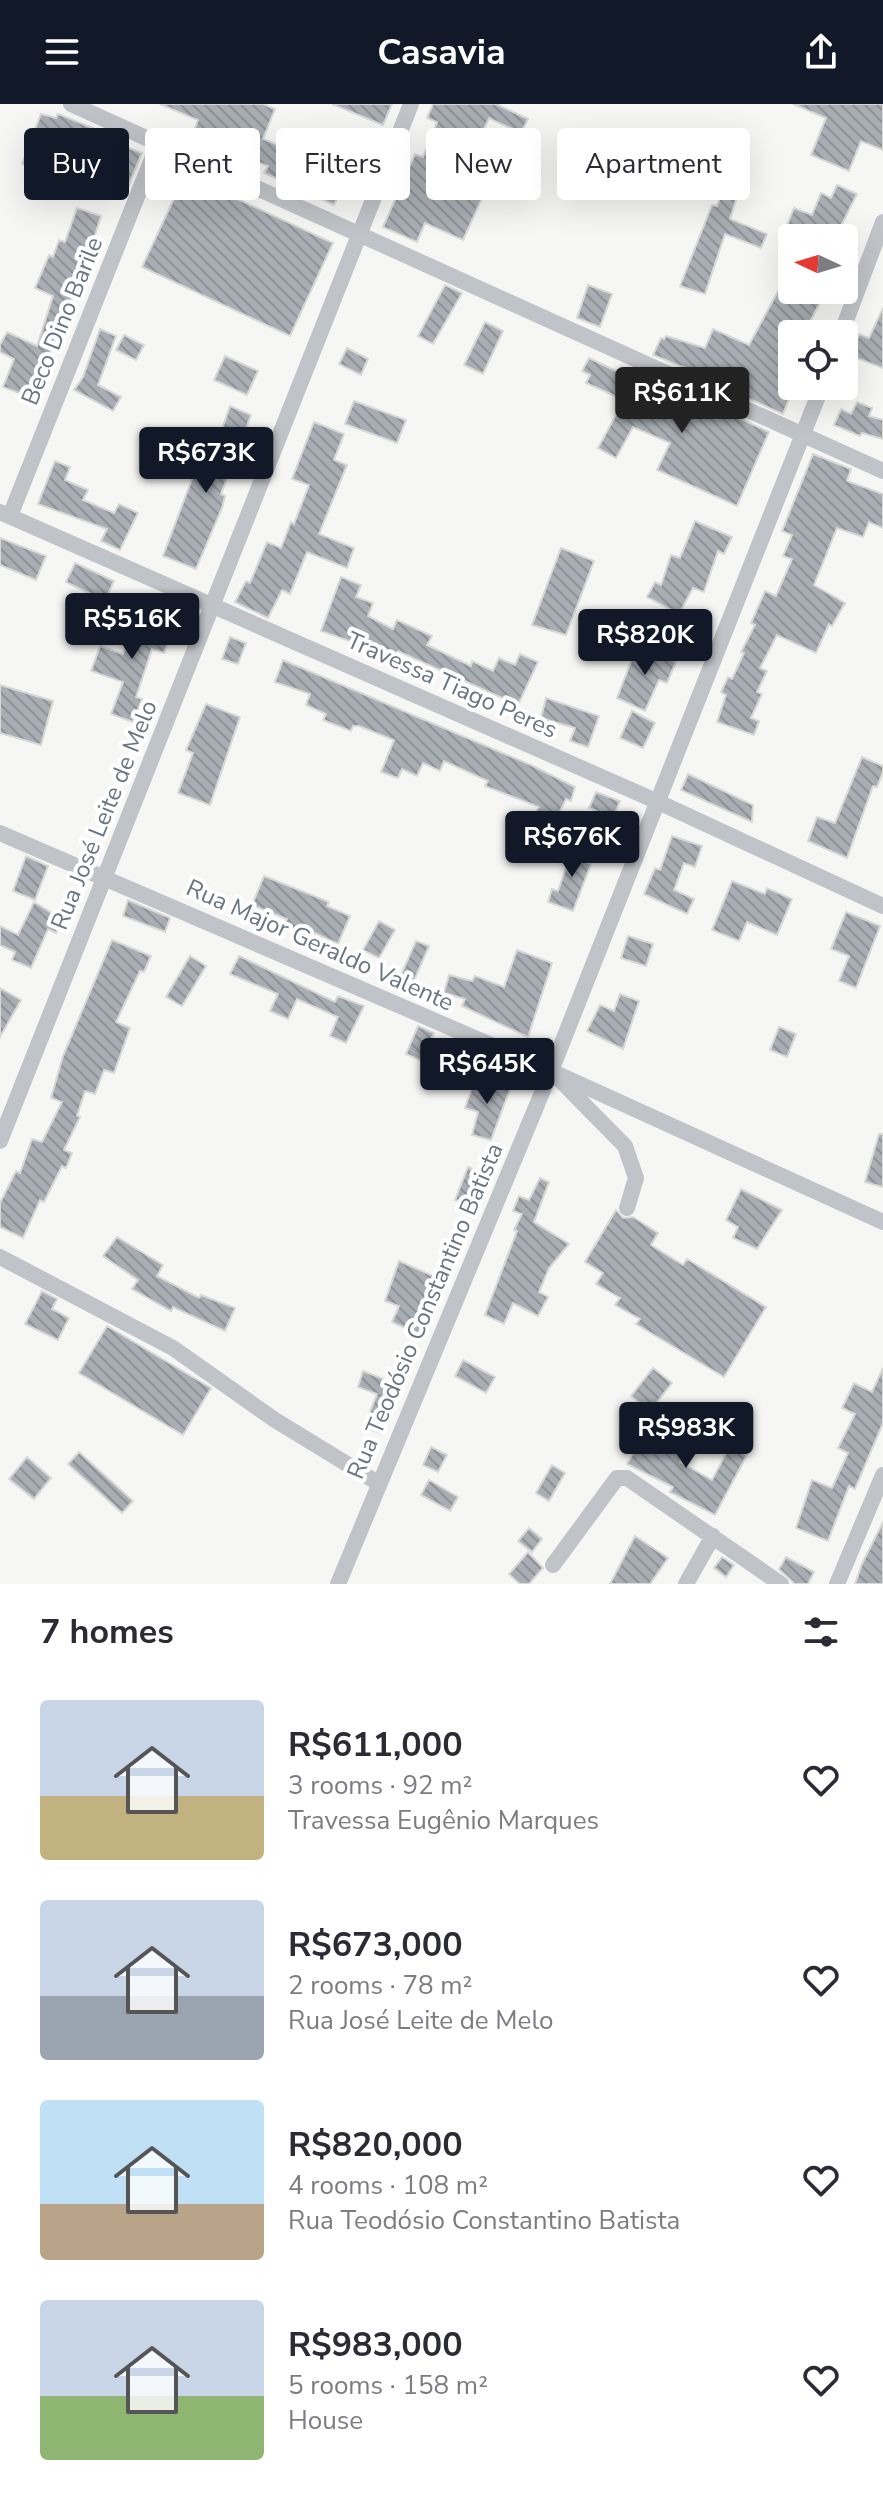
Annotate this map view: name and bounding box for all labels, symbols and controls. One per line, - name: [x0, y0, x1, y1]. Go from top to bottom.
- text: Casavia: [377, 28, 506, 77]
- icon: menu: [40, 30, 84, 74]
- icon: share: [799, 30, 843, 74]
- chip: Buy: [24, 128, 129, 200]
- chip: Rent: [145, 128, 260, 200]
- chip: Filters: [276, 128, 410, 200]
- chip: New: [426, 128, 541, 200]
- chip: Apartment: [557, 128, 750, 200]
- north arrow: [778, 224, 858, 304]
- map controls: [778, 224, 858, 400]
- street label: Beco Dino Barile: [14, 232, 110, 410]
- button: locate: [778, 320, 858, 400]
- pin: R$611K: [617, 367, 747, 435]
- text: R$611K: [633, 375, 731, 410]
- pin: R$673K: [141, 427, 271, 495]
- text: R$673K: [157, 435, 255, 470]
- pin: R$516K: [67, 593, 197, 661]
- text: R$516K: [83, 601, 181, 636]
- pin: R$820K: [580, 609, 710, 677]
- text: R$820K: [596, 617, 694, 652]
- street label: Travessa Tiago Peres: [342, 624, 562, 746]
- street label: Rua José Leite de Melo: [43, 695, 165, 935]
- pin: R$676K: [507, 811, 637, 879]
- text: R$676K: [523, 819, 621, 854]
- street label: Rua Major Geraldo Valente: [181, 871, 459, 1019]
- pin: R$645K: [422, 1038, 552, 1106]
- text: R$645K: [438, 1046, 536, 1081]
- street label: Rua Teodósio Constantino Batista: [340, 1138, 510, 1484]
- pin: R$983K: [621, 1402, 751, 1470]
- text: R$983K: [637, 1410, 735, 1445]
- text: 7 homes: [40, 1609, 174, 1655]
- icon: filters: [799, 1610, 843, 1654]
- text: R$611,000: [288, 1722, 463, 1768]
- icon: home: [104, 1732, 200, 1828]
- icon: heart: [799, 1758, 843, 1802]
- text: 3 rooms · 92 m²: [288, 1768, 472, 1803]
- text: Travessa Eugênio Marques: [288, 1803, 599, 1838]
- text: R$673,000: [288, 1922, 463, 1968]
- icon: home: [104, 1932, 200, 2028]
- icon: heart: [799, 1958, 843, 2002]
- text: 2 rooms · 78 m²: [288, 1968, 472, 2003]
- text: Rua José Leite de Melo: [288, 2003, 553, 2038]
- text: R$820,000: [288, 2122, 463, 2168]
- icon: home: [104, 2132, 200, 2228]
- icon: heart: [799, 2158, 843, 2202]
- text: 4 rooms · 108 m²: [288, 2168, 488, 2203]
- text: Rua Teodósio Constantino Batista: [288, 2203, 680, 2238]
- text: R$983,000: [288, 2322, 463, 2368]
- icon: home: [104, 2332, 200, 2428]
- icon: heart: [799, 2358, 843, 2402]
- text: 5 rooms · 158 m²: [288, 2368, 488, 2403]
- text: House: [288, 2403, 363, 2438]

